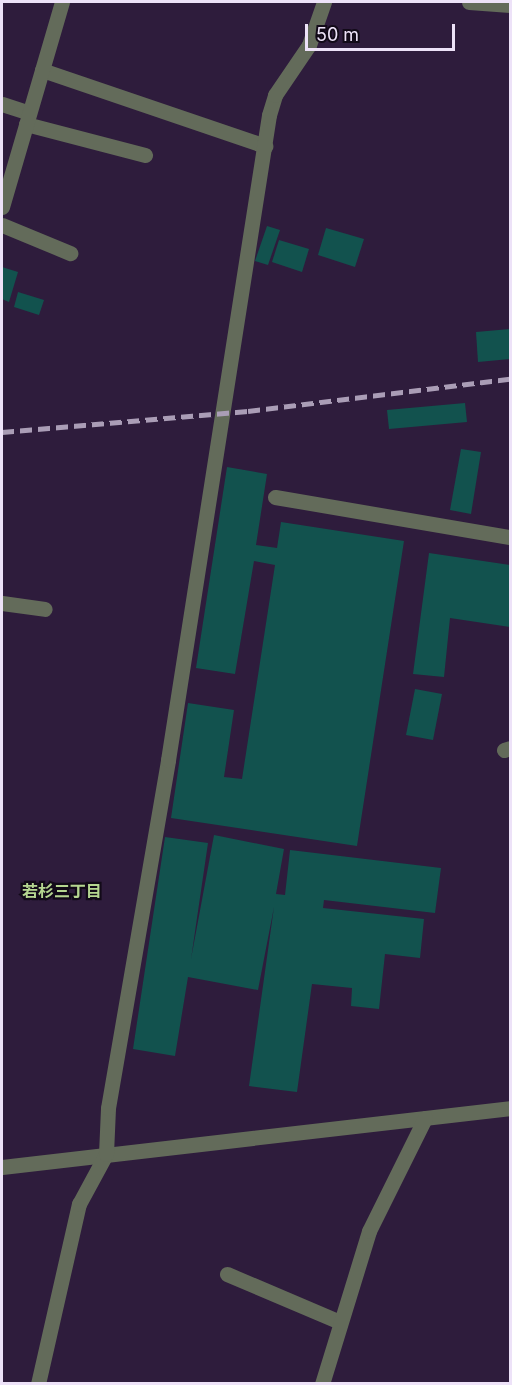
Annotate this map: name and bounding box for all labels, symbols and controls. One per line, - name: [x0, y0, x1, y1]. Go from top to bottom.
- scale bar: [308, 12, 458, 50]
- text: 50 m: [316, 24, 359, 45]
- district label: 若杉三丁目: [22, 881, 102, 901]

